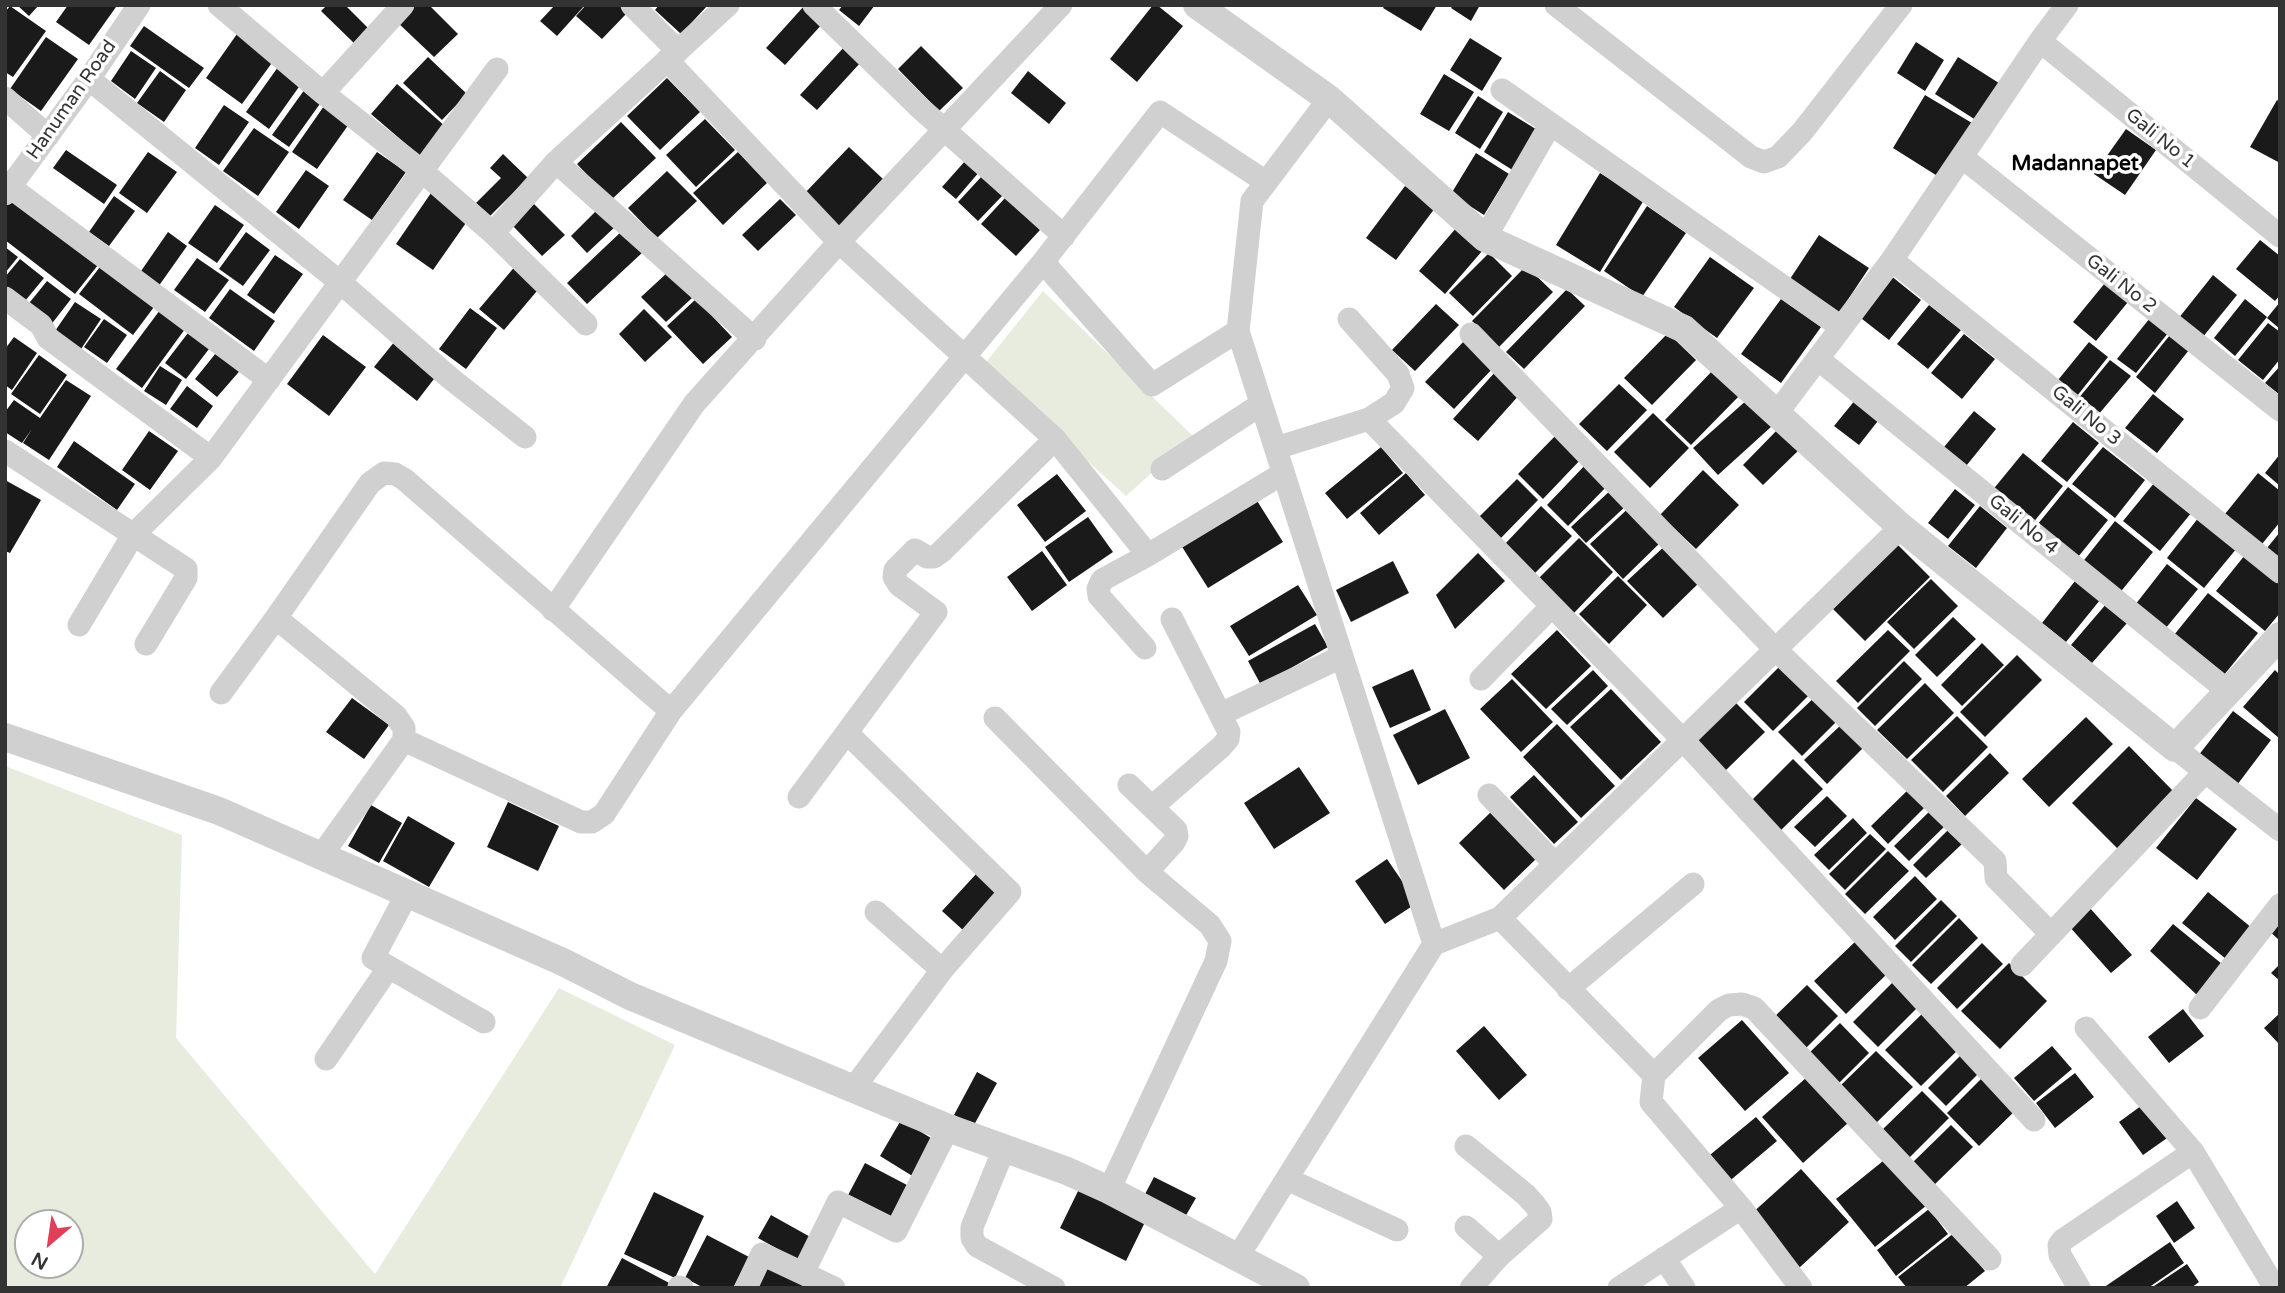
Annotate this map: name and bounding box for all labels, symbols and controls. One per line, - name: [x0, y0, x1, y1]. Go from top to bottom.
- street label: Hanuman Road: [22, 36, 122, 164]
- street label: Gali No 1: [2121, 104, 2199, 174]
- district label: Madannapet: [2011, 151, 2139, 177]
- street label: Gali No 2: [2081, 250, 2161, 318]
- street label: Gali No 3: [2047, 381, 2125, 451]
- street label: Gali No 4: [1984, 490, 2062, 560]
- north arrow: [14, 1209, 84, 1279]
- text: N: [28, 1247, 52, 1274]

